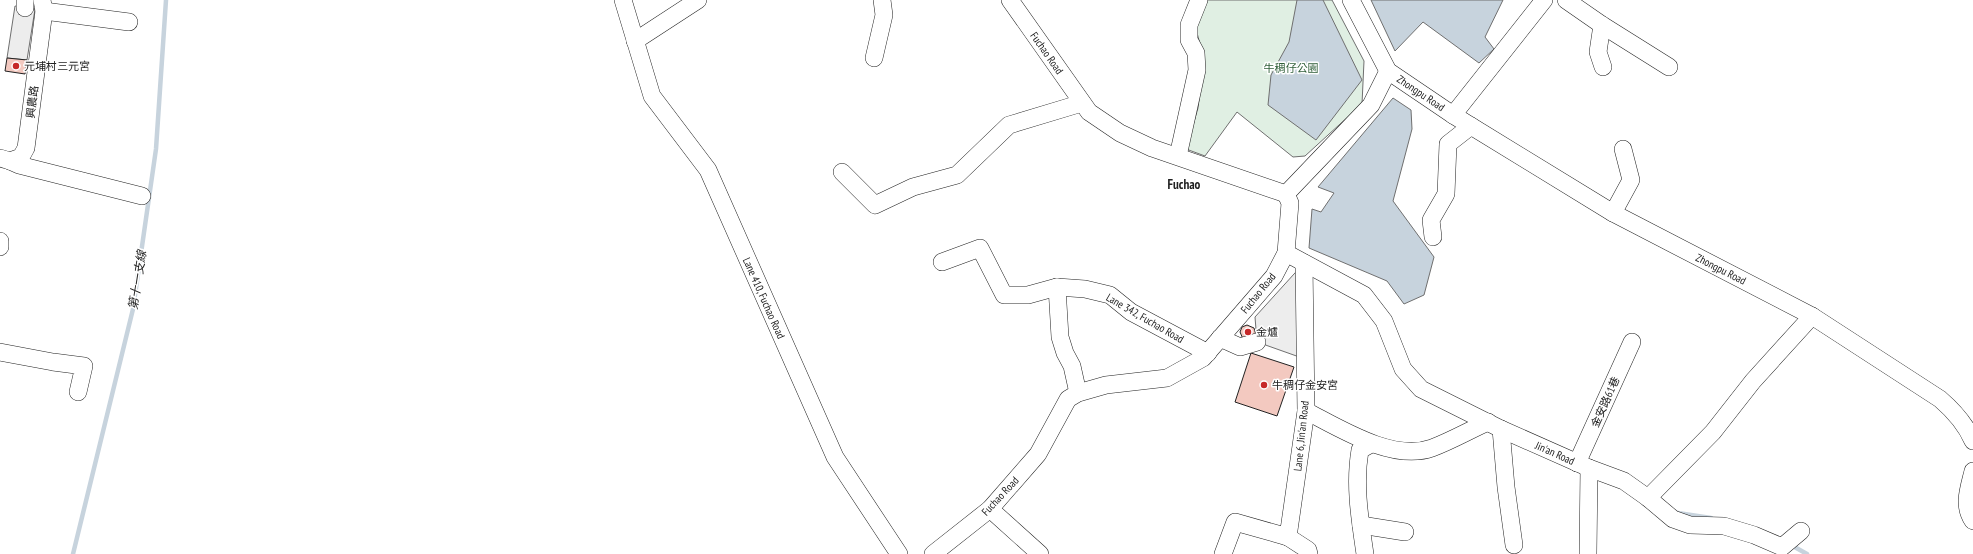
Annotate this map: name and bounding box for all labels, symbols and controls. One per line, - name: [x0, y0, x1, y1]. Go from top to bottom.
- street label: Fuchao Road: [1027, 29, 1067, 77]
- place label: 元埔村三元宮: [24, 59, 90, 73]
- marker: 元埔村三元宮: [11, 61, 21, 71]
- park label: 牛稠仔公園: [1264, 61, 1319, 75]
- street label: Zhongpu Road: [1394, 72, 1448, 114]
- street label: 興農路: [23, 85, 41, 119]
- district label: Fuchao: [1168, 176, 1201, 193]
- water label: 第十一支線: [125, 247, 149, 311]
- street label: Zhongpu Road: [1693, 250, 1749, 288]
- street label: Lane 410, Fuchao Road: [740, 255, 788, 341]
- street label: Fuchao Road: [1237, 270, 1279, 316]
- street label: Lane 342, Fuchao Road: [1104, 290, 1187, 346]
- place label: 金爐: [1256, 325, 1278, 339]
- marker: 金爐: [1243, 327, 1253, 337]
- street label: 金安路61巷: [1588, 375, 1622, 429]
- place label: 牛稠仔金安宮: [1272, 378, 1338, 392]
- marker: 牛稠仔金安宮: [1259, 380, 1269, 390]
- street label: Lane 6, Jin'an Road: [1290, 400, 1312, 472]
- street label: Jin'an Road: [1532, 438, 1577, 468]
- street label: Fuchao Road: [978, 473, 1022, 518]

